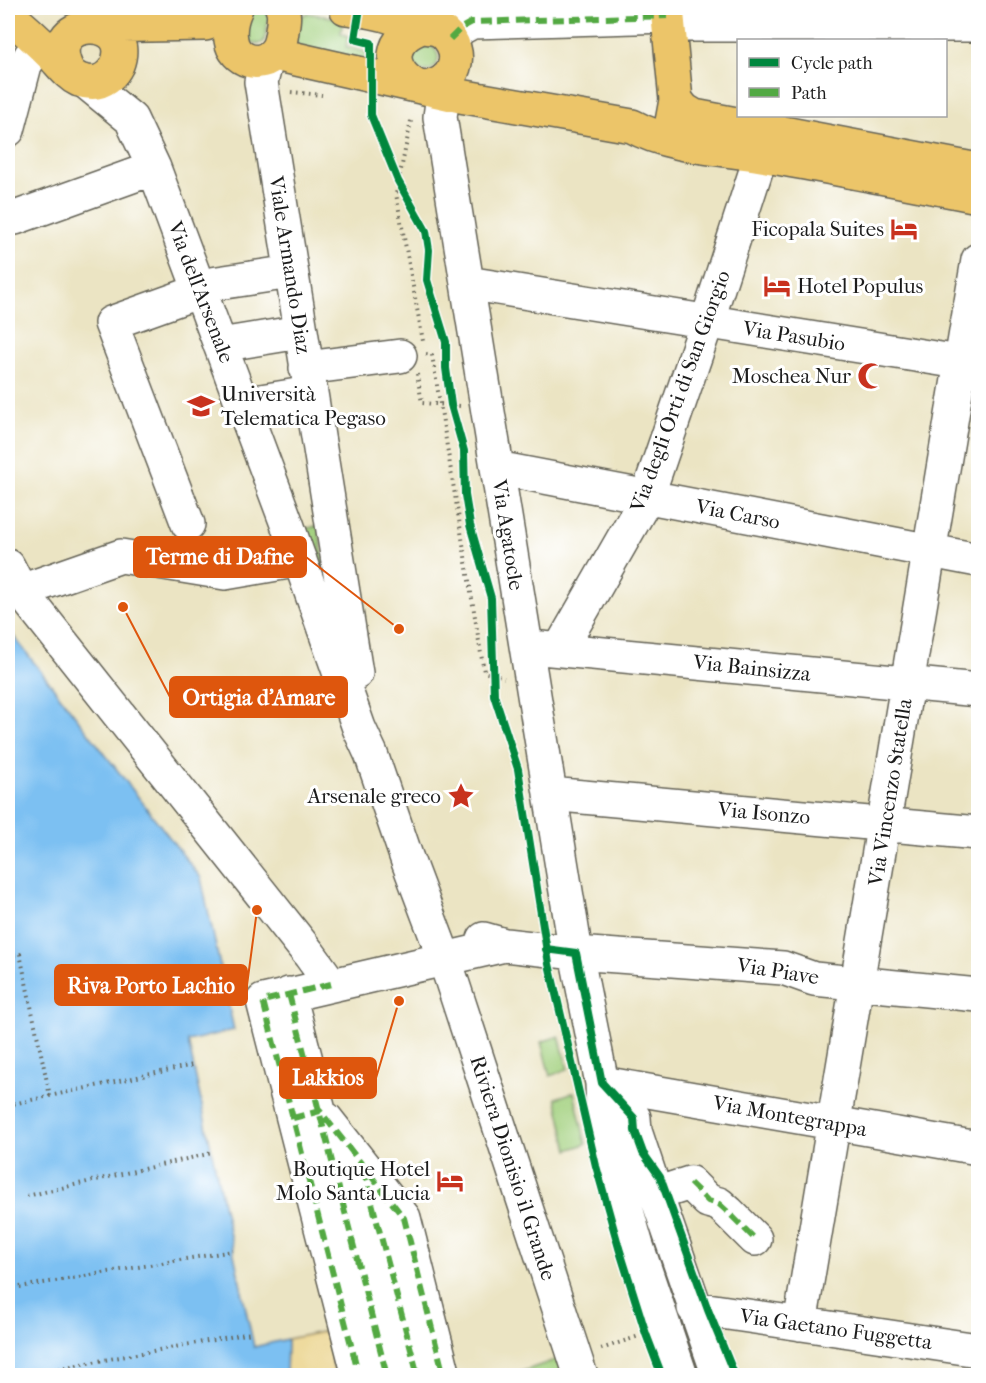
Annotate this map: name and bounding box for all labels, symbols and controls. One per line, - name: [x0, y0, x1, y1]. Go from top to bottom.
- legend: [737, 39, 947, 117]
- text: Cycle path: [791, 53, 872, 74]
- text: Path: [791, 83, 827, 104]
- street label: Viale Armando Diaz: [264, 173, 316, 356]
- hotel icon: Ficopala Suites: [889, 214, 919, 244]
- street label: Via dell'Arsenale: [163, 217, 239, 366]
- place label: Ficopala Suites: [751, 217, 884, 241]
- street label: Via degli Orti di San Giorgio: [625, 267, 735, 516]
- hotel icon: Hotel Populus: [762, 271, 792, 301]
- place label: Hotel Populus: [797, 274, 924, 298]
- street label: Via Pasubio: [740, 316, 847, 356]
- mosque icon: Moschea Nur: [856, 361, 886, 391]
- place label: Moschea Nur: [732, 364, 851, 388]
- place label: Università Telematica Pegaso: [221, 382, 386, 430]
- school or university icon: Università Telematica Pegaso: [186, 391, 216, 421]
- street label: Via Agatocle: [487, 477, 529, 592]
- street label: Via Carso: [693, 494, 782, 534]
- callout: Terme di Dafne: [134, 537, 306, 577]
- text: Terme di Dafne: [145, 544, 294, 570]
- street label: Via Bainsizza: [691, 650, 812, 686]
- callout: Ortigia d'Amare: [170, 677, 347, 717]
- text: Ortigia d'Amare: [183, 685, 336, 711]
- street label: Via Vincenzo Statella: [863, 696, 917, 888]
- place icon: Arsenale greco: [446, 781, 476, 811]
- place label: Arsenale greco: [306, 784, 441, 808]
- street label: Via Isonzo: [716, 797, 811, 829]
- street label: Via Piave: [734, 953, 821, 989]
- callout: Riva Porto Lachio: [55, 965, 247, 1005]
- text: Riva Porto Lachio: [67, 973, 235, 999]
- street label: Riviera Dionisio il Grande: [465, 1053, 561, 1283]
- callout: Lakkios: [280, 1058, 376, 1098]
- text: Lakkios: [292, 1065, 364, 1091]
- street label: Via Montegrappa: [710, 1090, 869, 1141]
- place label: Boutique Hotel Molo Santa Lucia: [276, 1157, 430, 1205]
- hotel icon: Boutique Hotel Molo Santa Lucia: [435, 1166, 465, 1196]
- street label: Via Gaetano Fuggetta: [737, 1303, 934, 1354]

